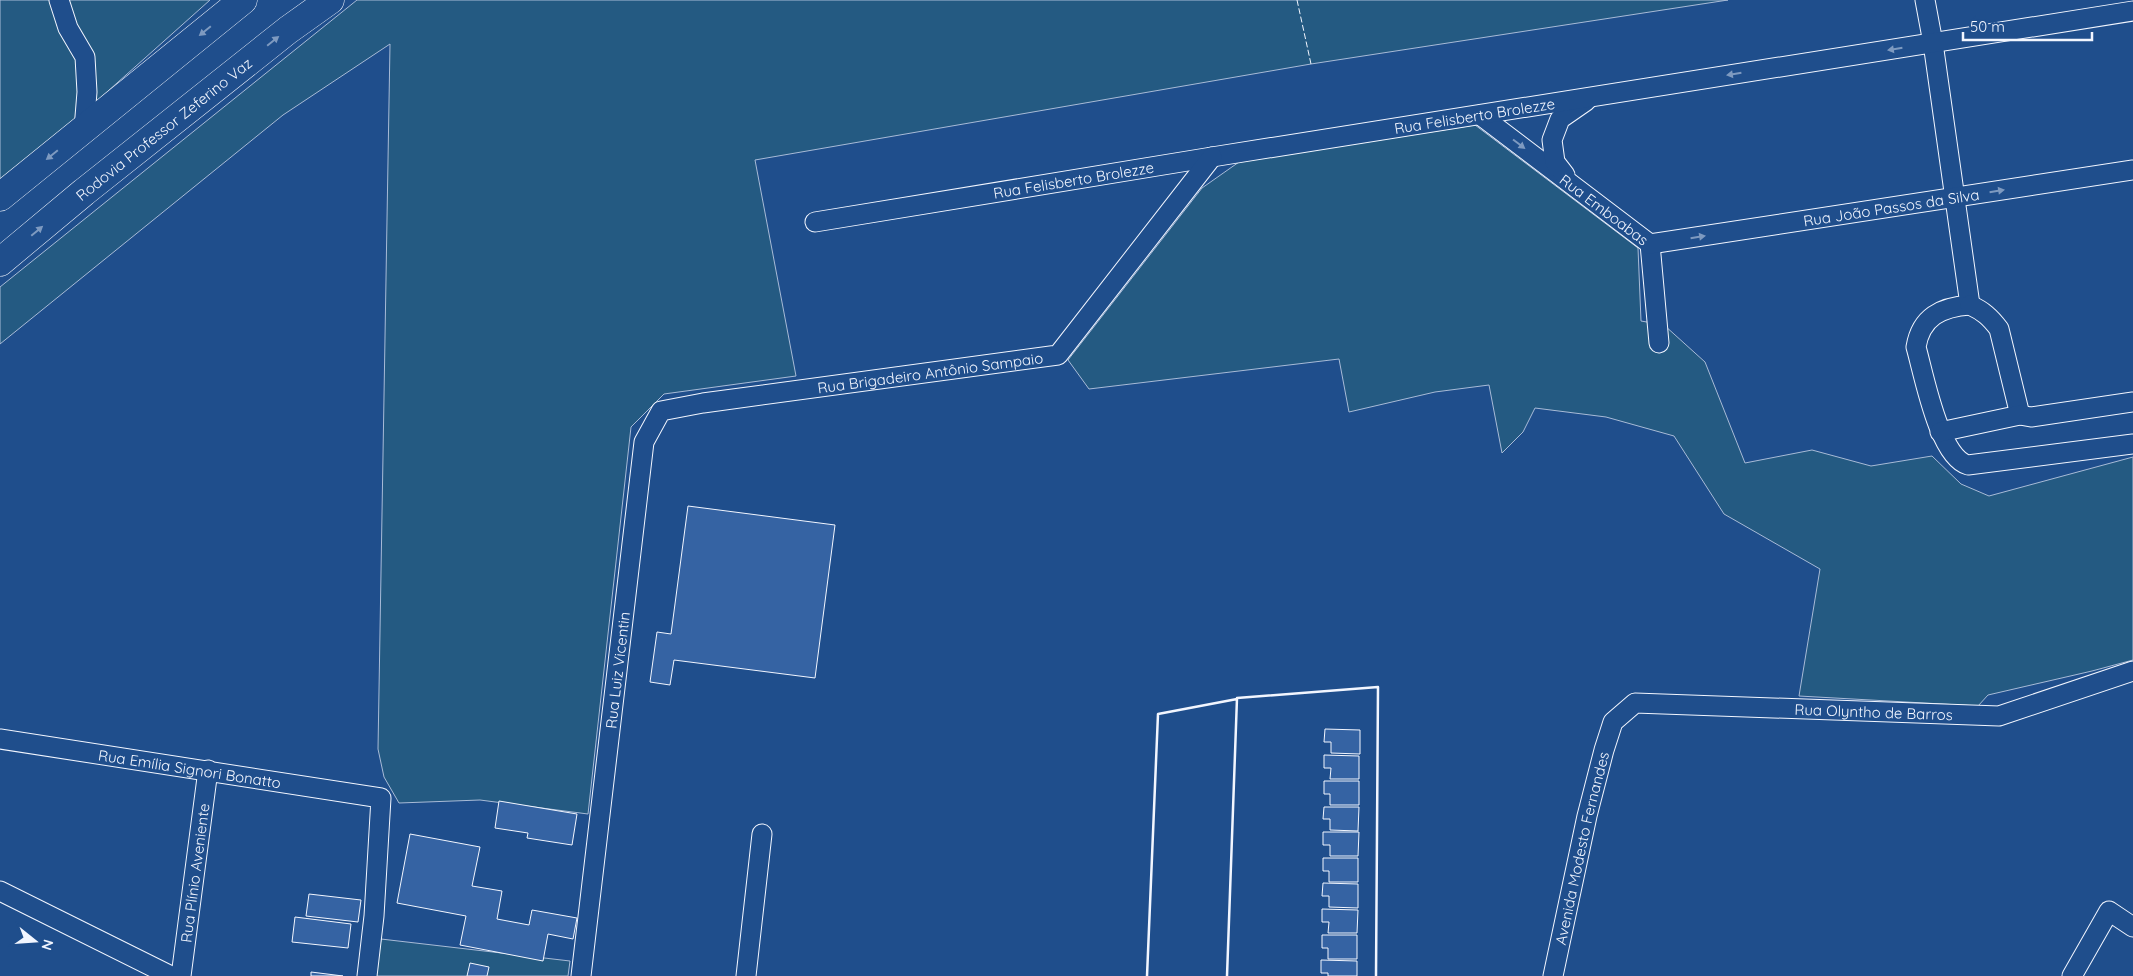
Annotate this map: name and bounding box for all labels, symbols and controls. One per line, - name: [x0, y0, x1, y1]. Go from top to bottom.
- scale bar: [1963, 10, 2092, 42]
- text: 50 m: [1970, 17, 2005, 36]
- one-way arrow: [199, 25, 212, 36]
- one-way arrow: [266, 36, 279, 47]
- one-way arrow: [1886, 45, 1902, 53]
- street label: Rodovia Professor Zeferino Vaz: [72, 53, 256, 205]
- one-way arrow: [1726, 71, 1742, 79]
- street label: Rua Felisberto Brolezze: [1393, 93, 1556, 137]
- one-way arrow: [1512, 139, 1525, 150]
- one-way arrow: [45, 149, 58, 160]
- street label: Rua Felisberto Brolezze: [992, 157, 1155, 202]
- street label: Rua Emboabas: [1556, 170, 1652, 249]
- street label: Rua João Passos da Silva: [1802, 184, 1981, 230]
- one-way arrow: [1989, 187, 2005, 195]
- one-way arrow: [31, 225, 44, 236]
- one-way arrow: [1690, 233, 1706, 241]
- street label: Rua Brigadeiro Antônio Sampaio: [816, 348, 1044, 397]
- street label: Rua Luiz Vicentin: [601, 611, 633, 730]
- street label: Rua Olyntho de Barros: [1794, 699, 1953, 724]
- street label: Rua Emília Signori Bonatto: [97, 745, 282, 792]
- street label: Avenida Modesto Fernandes: [1550, 749, 1613, 947]
- street label: Rua Plínio Aveniente: [176, 802, 213, 944]
- north arrow: [10, 916, 60, 966]
- text: N: [37, 937, 58, 952]

